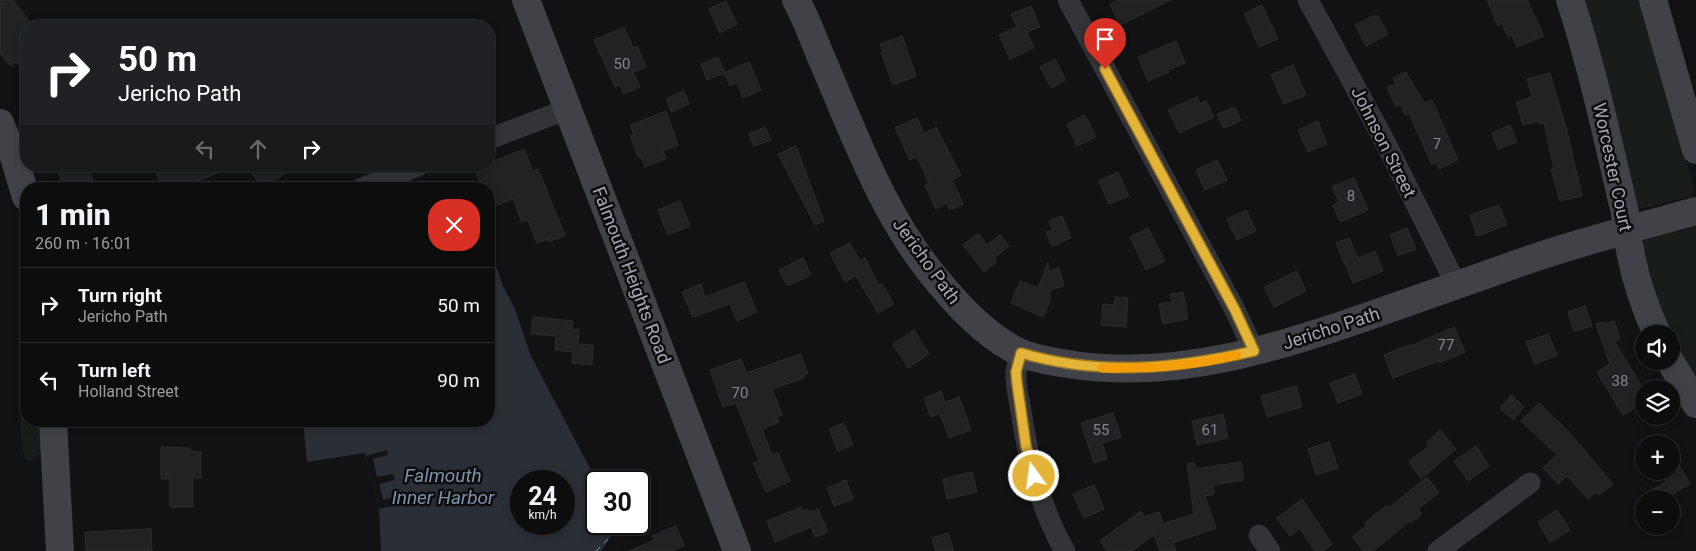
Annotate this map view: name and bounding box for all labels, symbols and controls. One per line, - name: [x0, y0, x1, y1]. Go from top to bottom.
- pin: [1084, 18, 1126, 69]
- icon: arrive: [1091, 25, 1119, 53]
- text: 50 m: [118, 39, 197, 80]
- icon: right: [35, 40, 100, 105]
- house number: 50: [614, 55, 630, 73]
- text: Jericho Path: [118, 81, 241, 106]
- street label: Johnson Street: [1347, 83, 1421, 201]
- street label: Worcester Court: [1589, 101, 1637, 233]
- icon: left: [191, 135, 219, 163]
- icon: ahead: [244, 135, 272, 163]
- icon: right: [297, 135, 325, 163]
- house number: 7: [1433, 135, 1441, 153]
- street label: Falmouth Heights Road: [589, 184, 675, 366]
- house number: 8: [1347, 187, 1355, 205]
- text: 1 min: [35, 197, 111, 232]
- button: close: [428, 199, 480, 251]
- street label: Jericho Path: [889, 214, 965, 308]
- text: 260 m · 16:01: [35, 234, 132, 253]
- text: Turn right: [78, 284, 162, 307]
- icon: right: [35, 291, 63, 319]
- text: 50 m: [437, 294, 480, 317]
- street label: Jericho Path: [1280, 302, 1382, 354]
- text: Jericho Path: [78, 307, 168, 326]
- map controls: [1635, 325, 1680, 535]
- button: sound: [1635, 325, 1680, 370]
- house number: 77: [1438, 336, 1454, 354]
- text: Turn left: [78, 359, 151, 382]
- icon: left: [35, 366, 63, 394]
- text: 90 m: [437, 369, 480, 392]
- house number: 38: [1612, 372, 1628, 390]
- button: layers: [1635, 380, 1680, 425]
- text: Holland Street: [78, 382, 179, 401]
- house number: 70: [732, 384, 748, 402]
- house number: 55: [1093, 421, 1109, 439]
- house number: 61: [1202, 421, 1218, 439]
- button: +: [1635, 435, 1680, 480]
- position arrow: [1007, 449, 1059, 501]
- water label: Falmouth Inner Harbor: [392, 464, 495, 509]
- speed limit sign: 30: [585, 470, 650, 535]
- text: 24: [528, 482, 557, 511]
- button: −: [1635, 490, 1680, 535]
- text: km/h: [528, 508, 557, 522]

